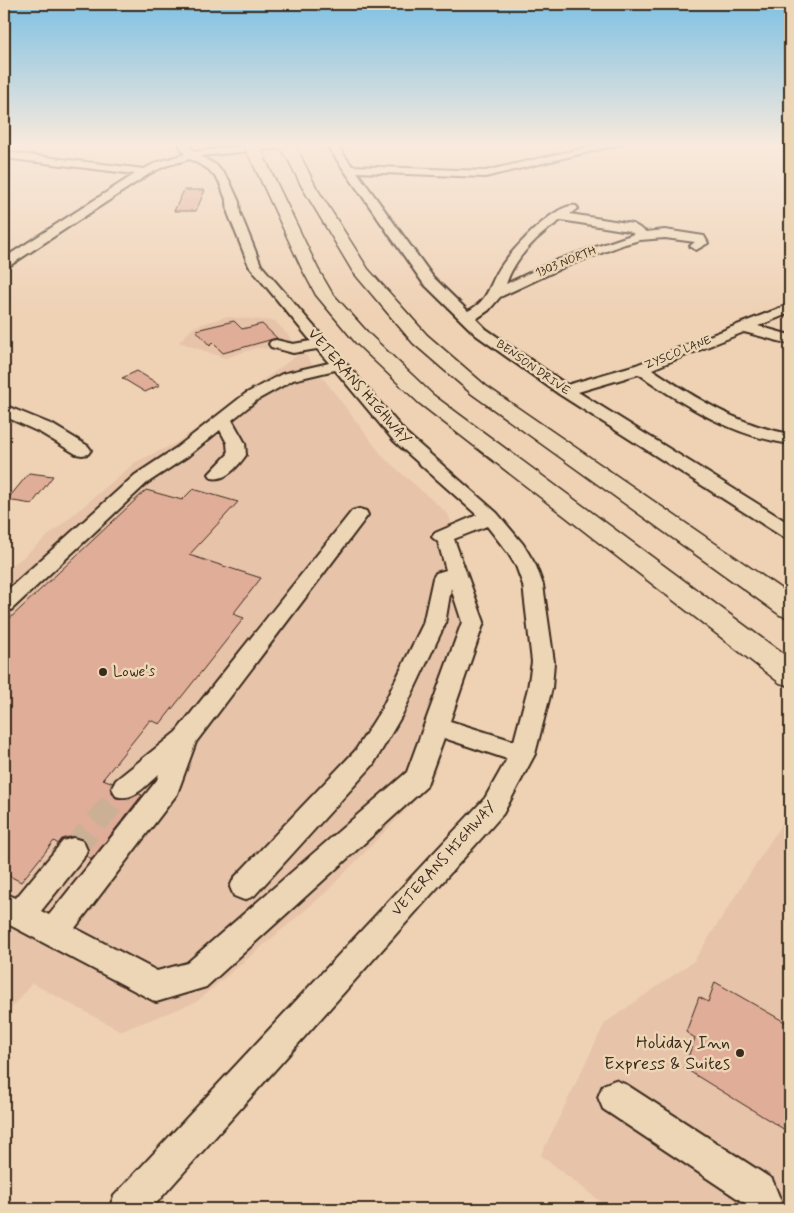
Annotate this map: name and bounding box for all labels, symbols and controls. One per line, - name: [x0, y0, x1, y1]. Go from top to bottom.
- street label: 1303 NORTH: [533, 242, 599, 281]
- street label: VETERANS HIGHWAY: [303, 325, 415, 450]
- street label: ZYSCO LANE: [642, 332, 714, 374]
- street label: BENSON DRIVE: [493, 336, 574, 400]
- place label: Lowe's: [113, 662, 155, 682]
- marker: Lowe's: [97, 666, 109, 678]
- street label: VETERANS HIGHWAY: [387, 797, 501, 921]
- place label: Holiday Inn Express & Suites: [604, 1031, 730, 1076]
- marker: Holiday Inn Express & Suites: [734, 1047, 746, 1059]

